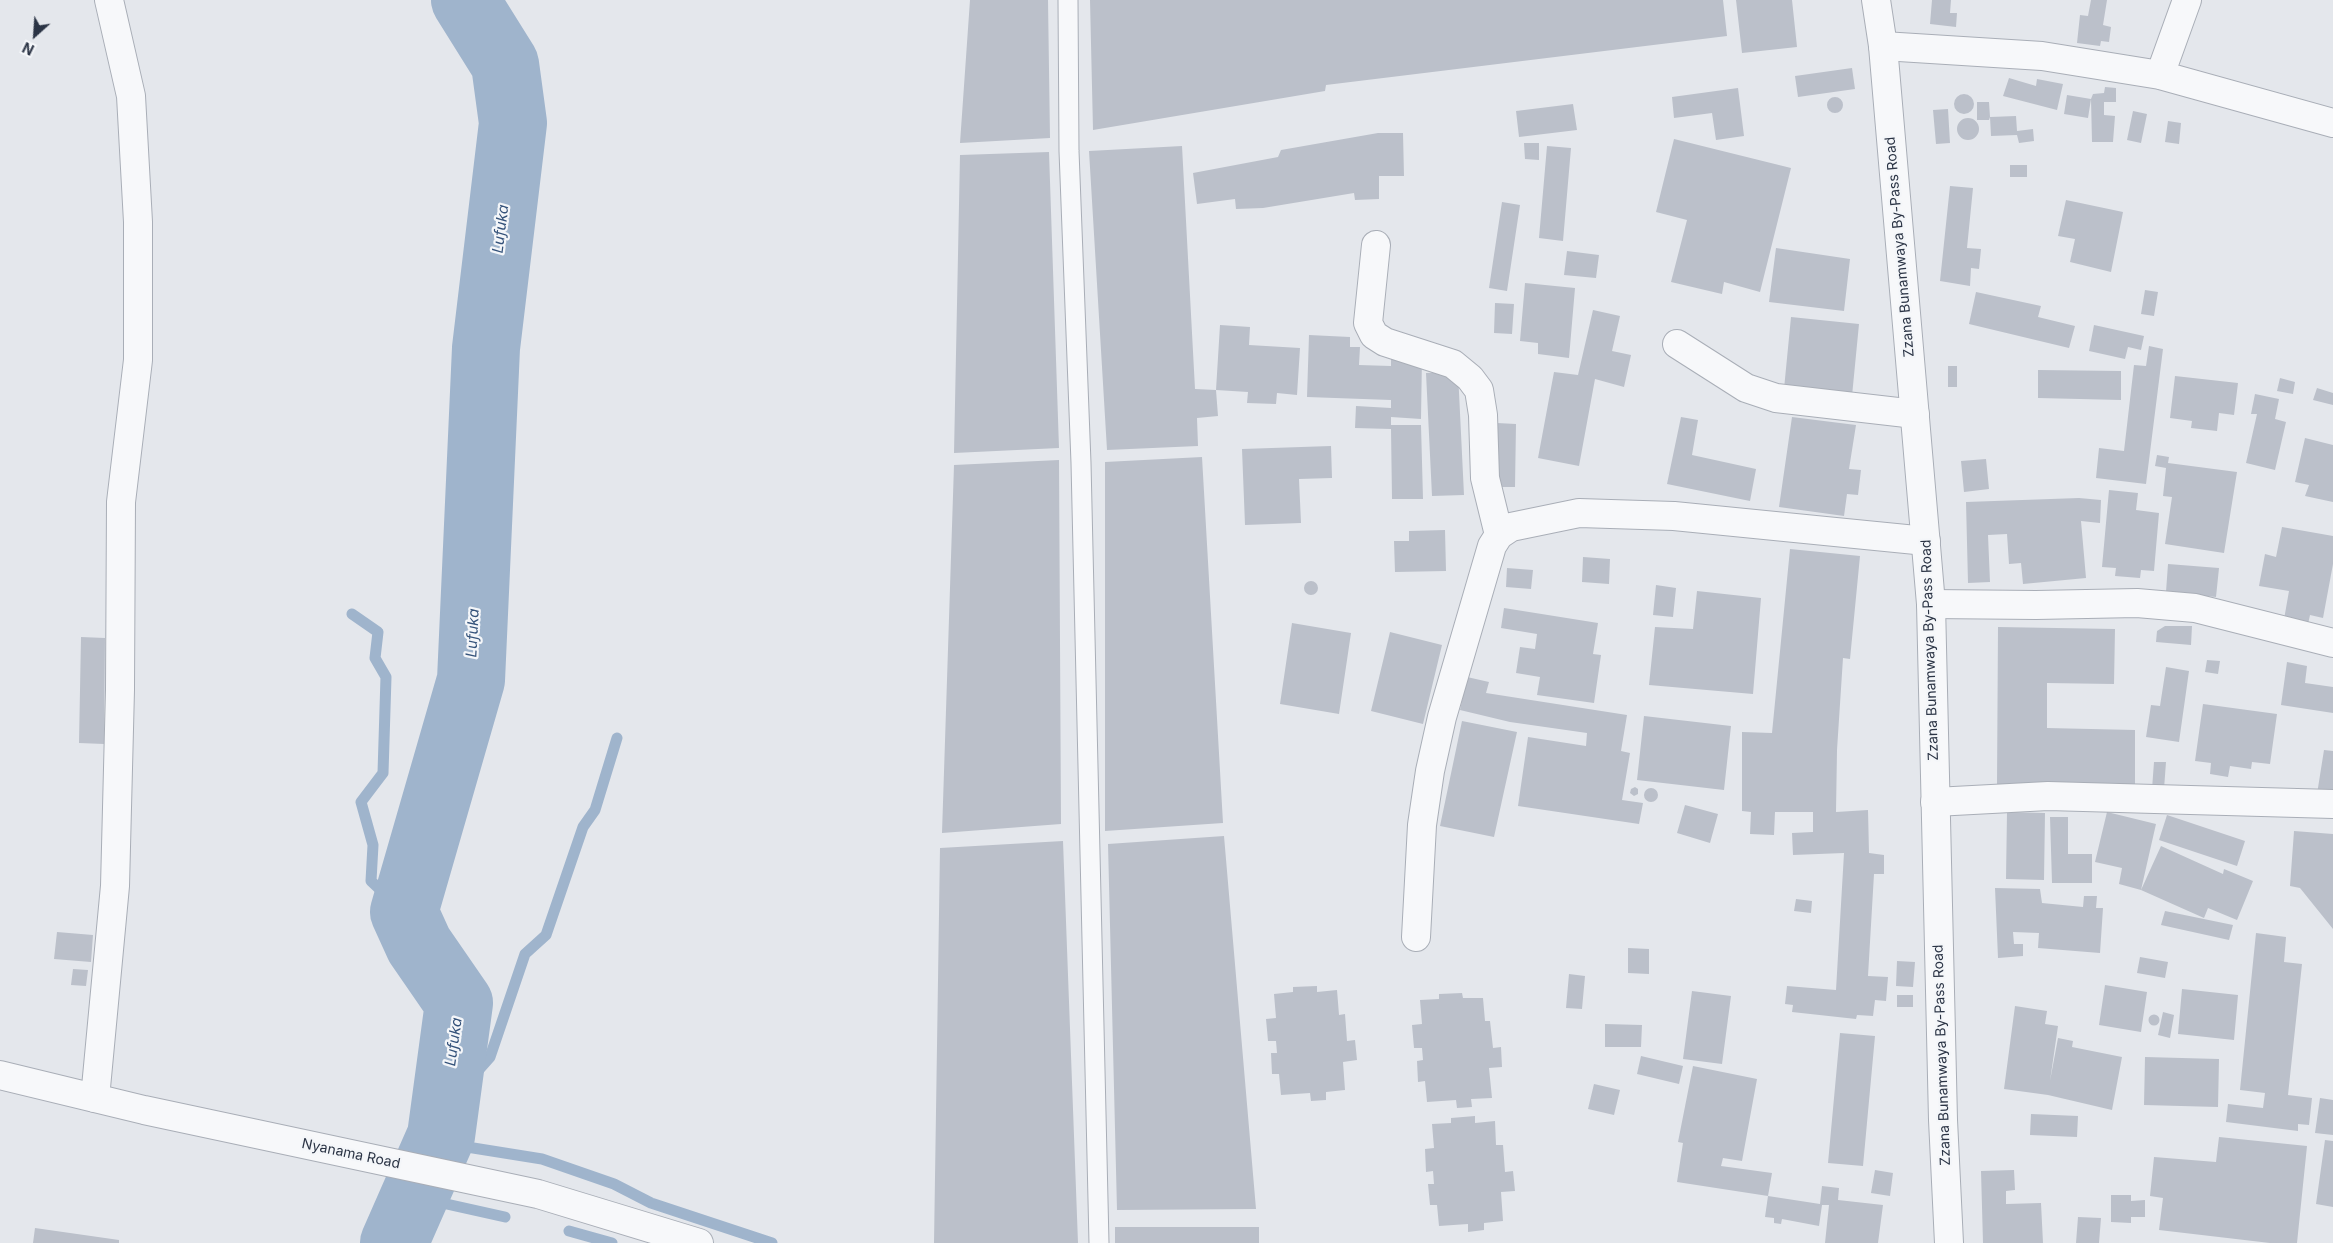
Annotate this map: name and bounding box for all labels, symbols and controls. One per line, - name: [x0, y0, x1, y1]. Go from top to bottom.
- north arrow: [10, 10, 60, 60]
- text: N: [20, 39, 37, 59]
- street label: Zzana Bunamwaya By-Pass Road: [1882, 136, 1918, 358]
- water label: Lufuka: [489, 204, 513, 254]
- street label: Zzana Bunamwaya By-Pass Road: [1918, 539, 1942, 761]
- water label: Lufuka: [463, 608, 483, 658]
- street label: Zzana Bunamwaya By-Pass Road: [1930, 944, 1954, 1166]
- water label: Lufuka: [442, 1017, 466, 1067]
- street label: Nyanama Road: [300, 1135, 402, 1173]

